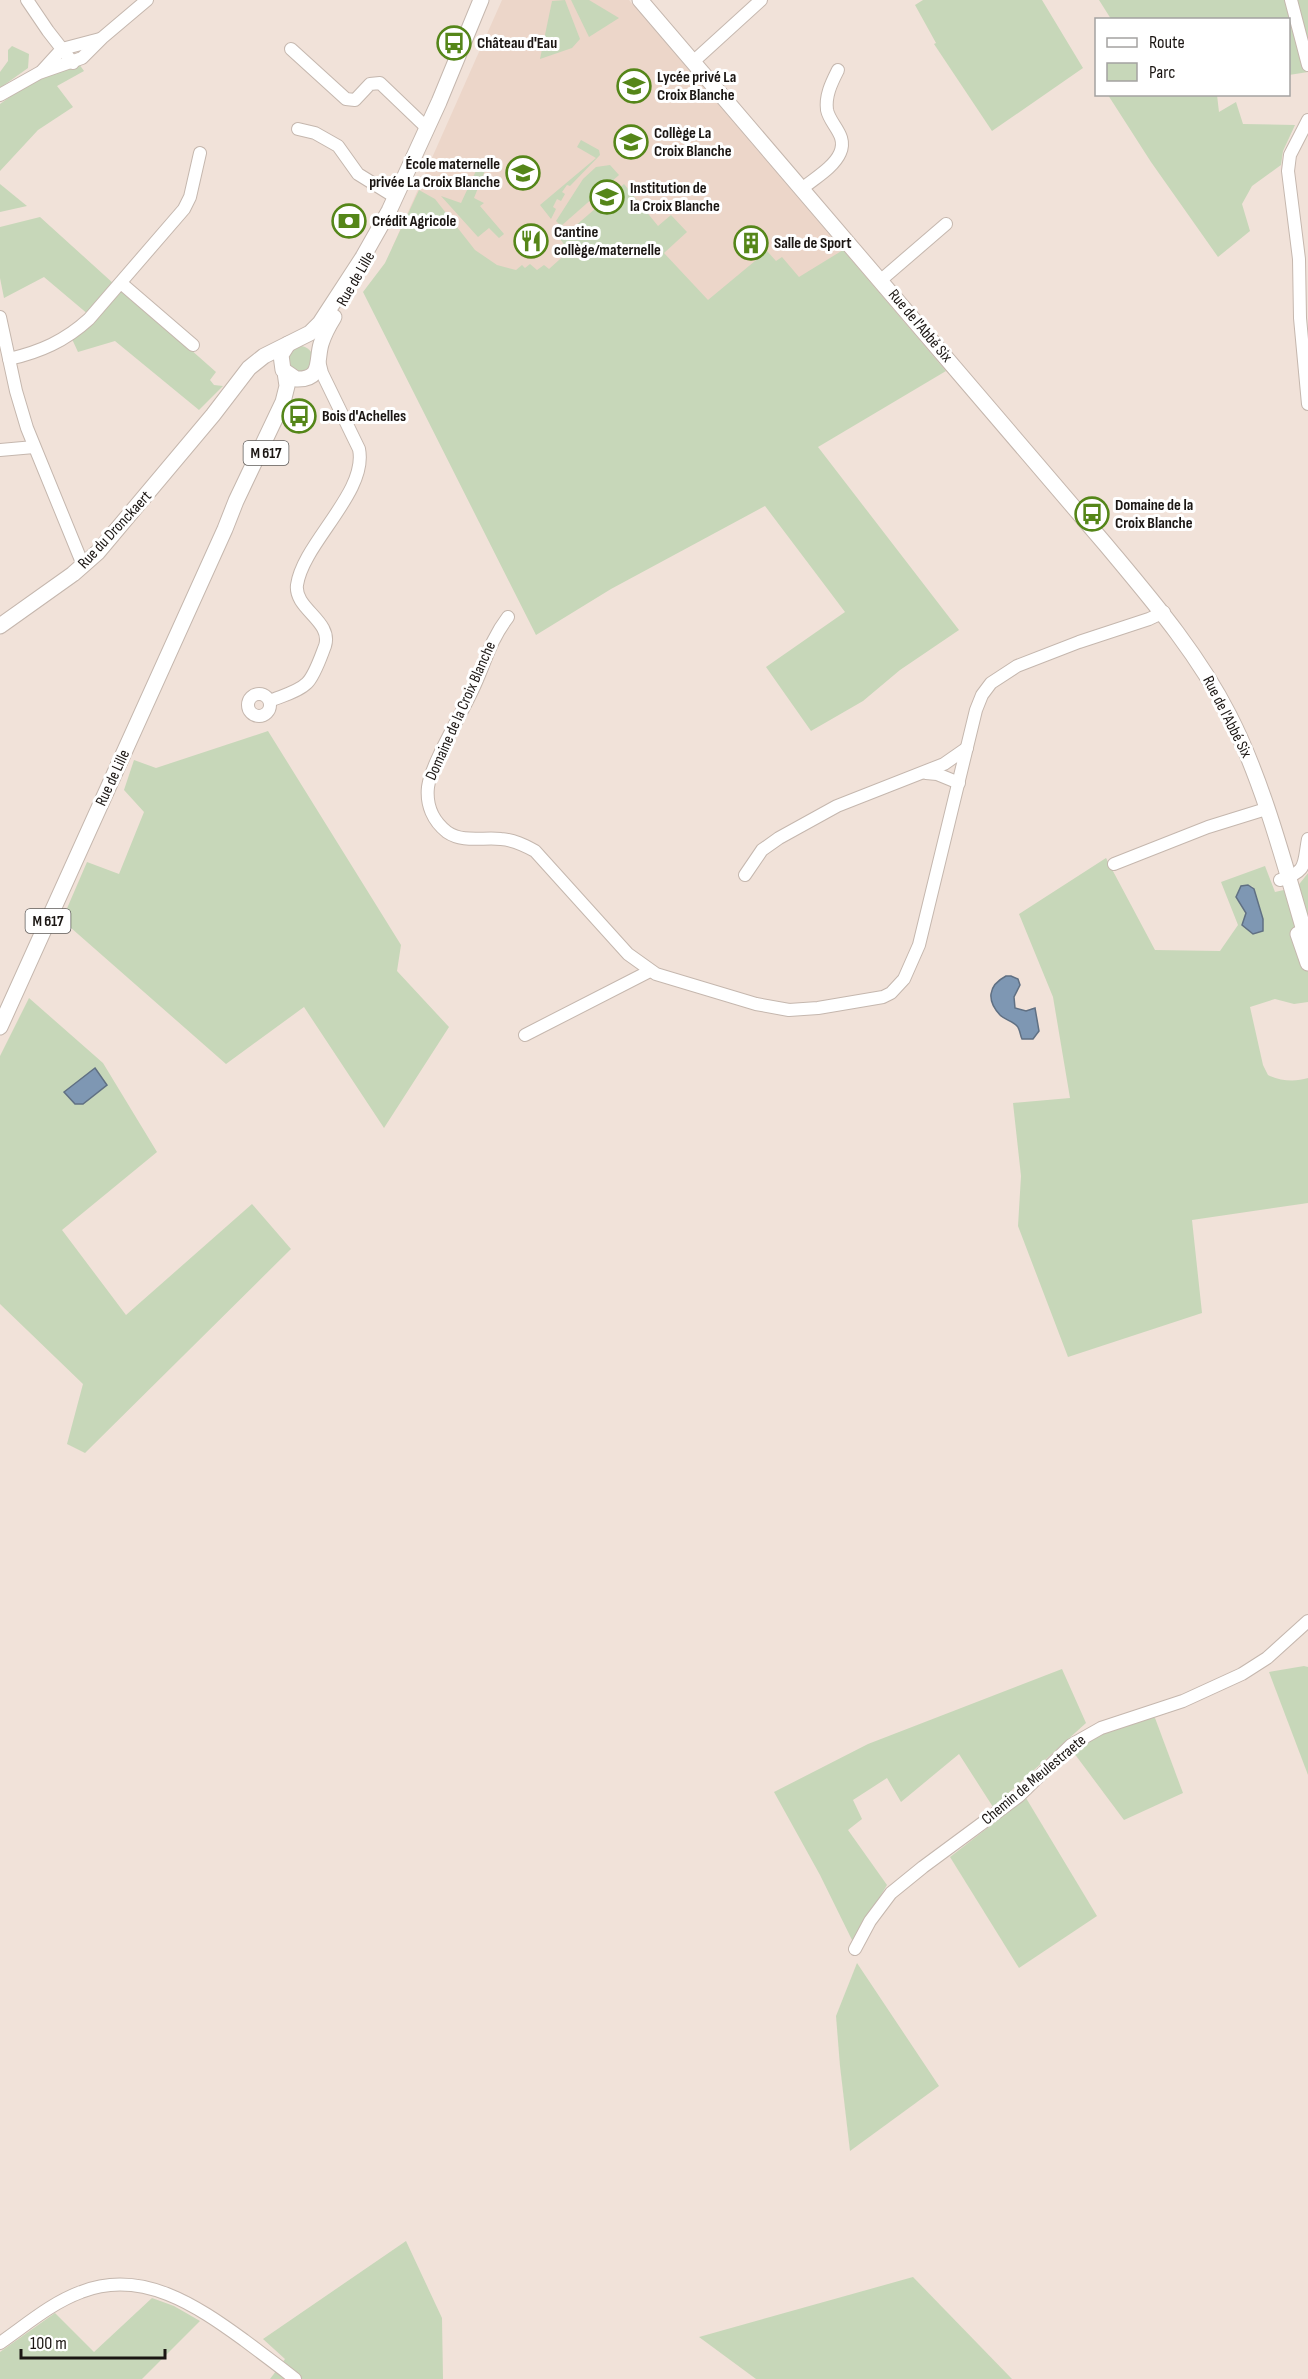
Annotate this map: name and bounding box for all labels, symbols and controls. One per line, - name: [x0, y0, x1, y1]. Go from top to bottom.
- legend: [1095, 18, 1290, 96]
- bus stop icon: Château d'Eau: [436, 25, 472, 61]
- text: Route: [1149, 32, 1185, 53]
- place label: Château d'Eau: [477, 34, 557, 53]
- text: Parc: [1149, 62, 1175, 83]
- school or university icon: Lycée privé La Croix Blanche: [616, 68, 652, 104]
- place label: Lycée privé La Croix Blanche: [657, 68, 736, 105]
- school or university icon: Collège La Croix Blanche: [613, 124, 649, 160]
- place label: Collège La Croix Blanche: [654, 124, 732, 161]
- place label: École maternelle privée La Croix Blanche: [369, 155, 500, 192]
- school or university icon: École maternelle privée La Croix Blanche: [505, 155, 541, 191]
- school or university icon: Institution de la Croix Blanche: [589, 179, 625, 215]
- place label: Institution de la Croix Blanche: [630, 179, 720, 216]
- bank icon: Crédit Agricole: [331, 203, 367, 239]
- place label: Crédit Agricole: [372, 212, 456, 231]
- restaurant icon: Cantine collège/maternelle: [513, 223, 549, 259]
- place label: Cantine collège/maternelle: [554, 223, 661, 260]
- building icon: Salle de Sport: [733, 225, 769, 261]
- place label: Salle de Sport: [774, 234, 852, 253]
- street label: Rue de Lille: [333, 248, 379, 310]
- street label: Rue de l'Abbé Six: [884, 286, 956, 366]
- bus stop icon: Bois d'Achelles: [281, 398, 317, 434]
- place label: Bois d'Achelles: [322, 407, 406, 426]
- road number: M 617: [244, 441, 288, 465]
- street label: Rue du Dronckaert: [74, 487, 156, 573]
- bus stop icon: Domaine de la Croix Blanche: [1074, 496, 1110, 532]
- place label: Domaine de la Croix Blanche: [1115, 496, 1193, 533]
- street label: Domaine de la Croix Blanche: [422, 639, 500, 783]
- street label: Rue de l'Abbé Six: [1198, 673, 1256, 761]
- street label: Rue de Lille: [92, 747, 134, 809]
- road number: M 617: [26, 909, 70, 933]
- street label: Chemin de Meulestraete: [978, 1731, 1090, 1829]
- scale bar: [21, 2322, 165, 2360]
- text: 100 m: [30, 2333, 67, 2354]

